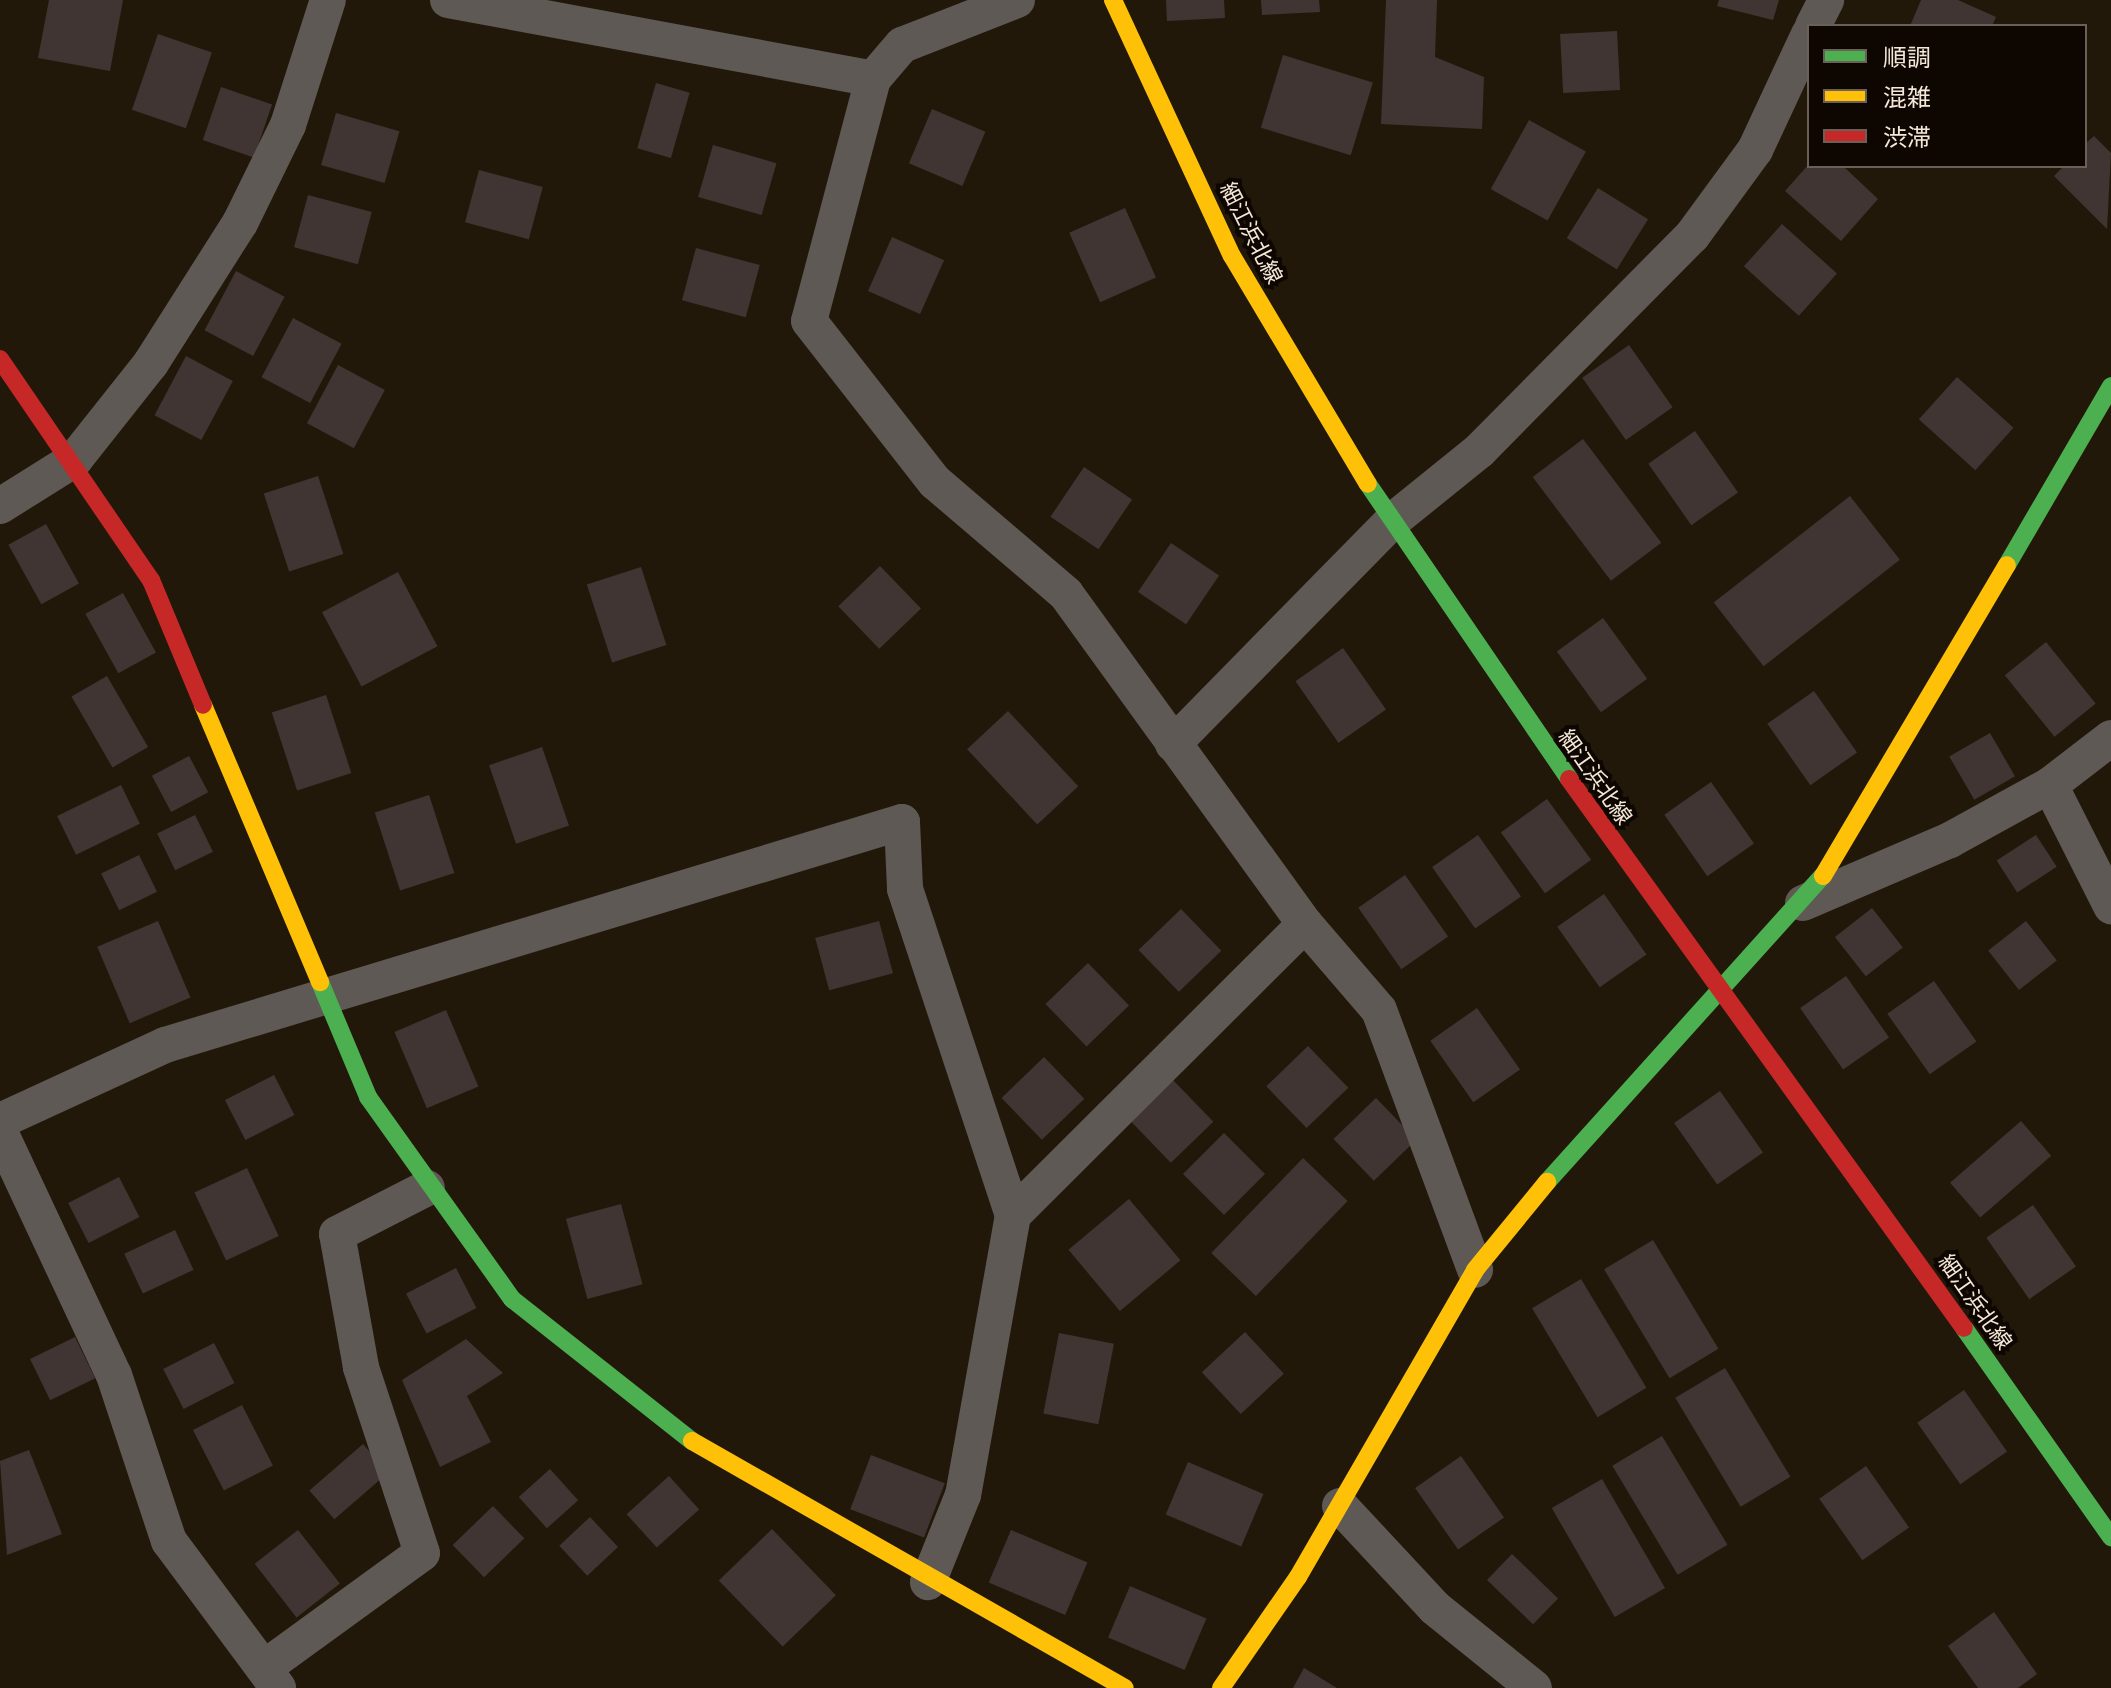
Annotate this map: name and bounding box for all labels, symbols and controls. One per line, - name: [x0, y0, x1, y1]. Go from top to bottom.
- legend: [1807, 24, 2087, 168]
- text: 順調: [1883, 39, 1931, 75]
- text: 混雑: [1883, 79, 1931, 115]
- text: 渋滞: [1883, 119, 1931, 155]
- street label: 細江浜北線: [1214, 178, 1288, 288]
- street label: 細江浜北線: [1553, 724, 1637, 830]
- street label: 細江浜北線: [1933, 1249, 2017, 1355]

